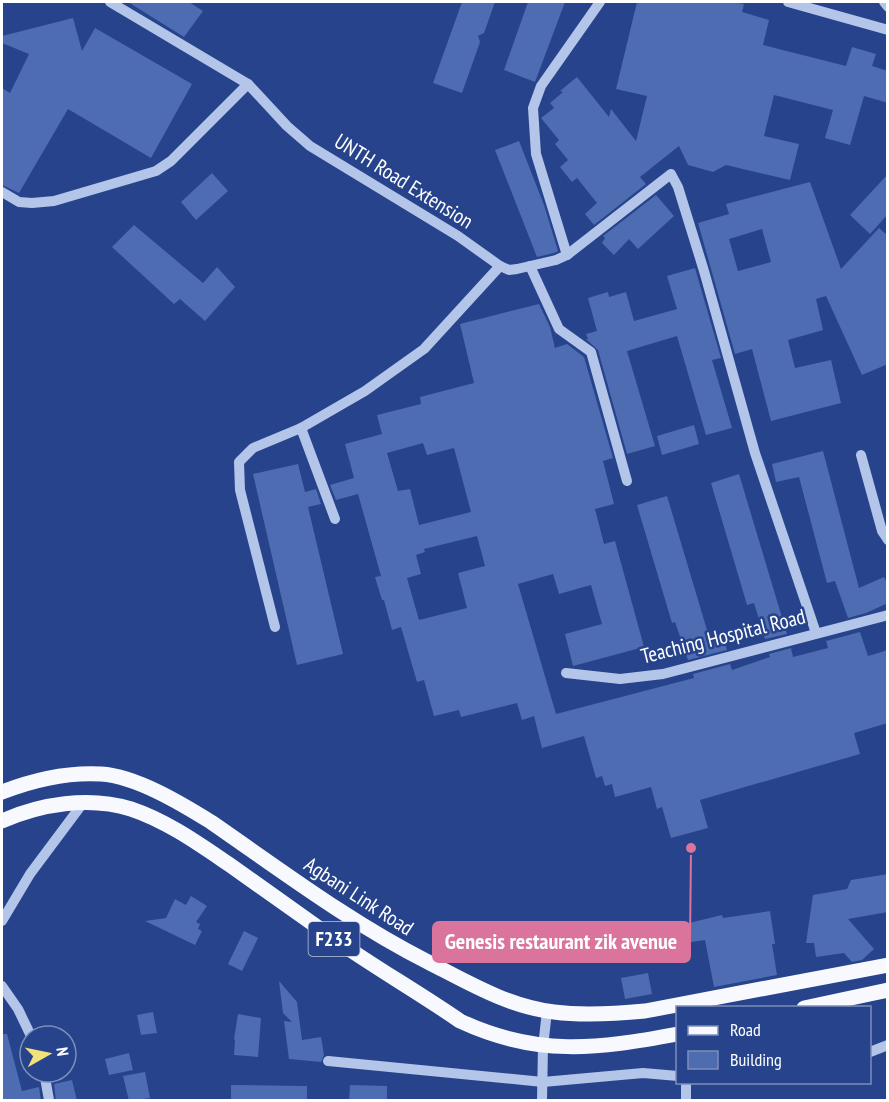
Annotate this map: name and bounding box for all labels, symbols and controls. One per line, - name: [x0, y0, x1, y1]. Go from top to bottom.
- street label: UNTH Road Extension: [330, 127, 478, 235]
- street label: Teaching Hospital Road: [638, 602, 808, 670]
- street label: Agbani Link Road: [299, 851, 419, 941]
- road number: F233: [308, 922, 360, 956]
- callout: Genesis restaurant zik avenue: [433, 922, 690, 962]
- text: Genesis restaurant zik avenue: [445, 927, 677, 955]
- legend: [676, 1006, 871, 1084]
- text: Road: [730, 1018, 761, 1041]
- north arrow: [18, 1024, 78, 1084]
- text: N: [52, 1046, 73, 1057]
- text: Building: [730, 1048, 782, 1071]

